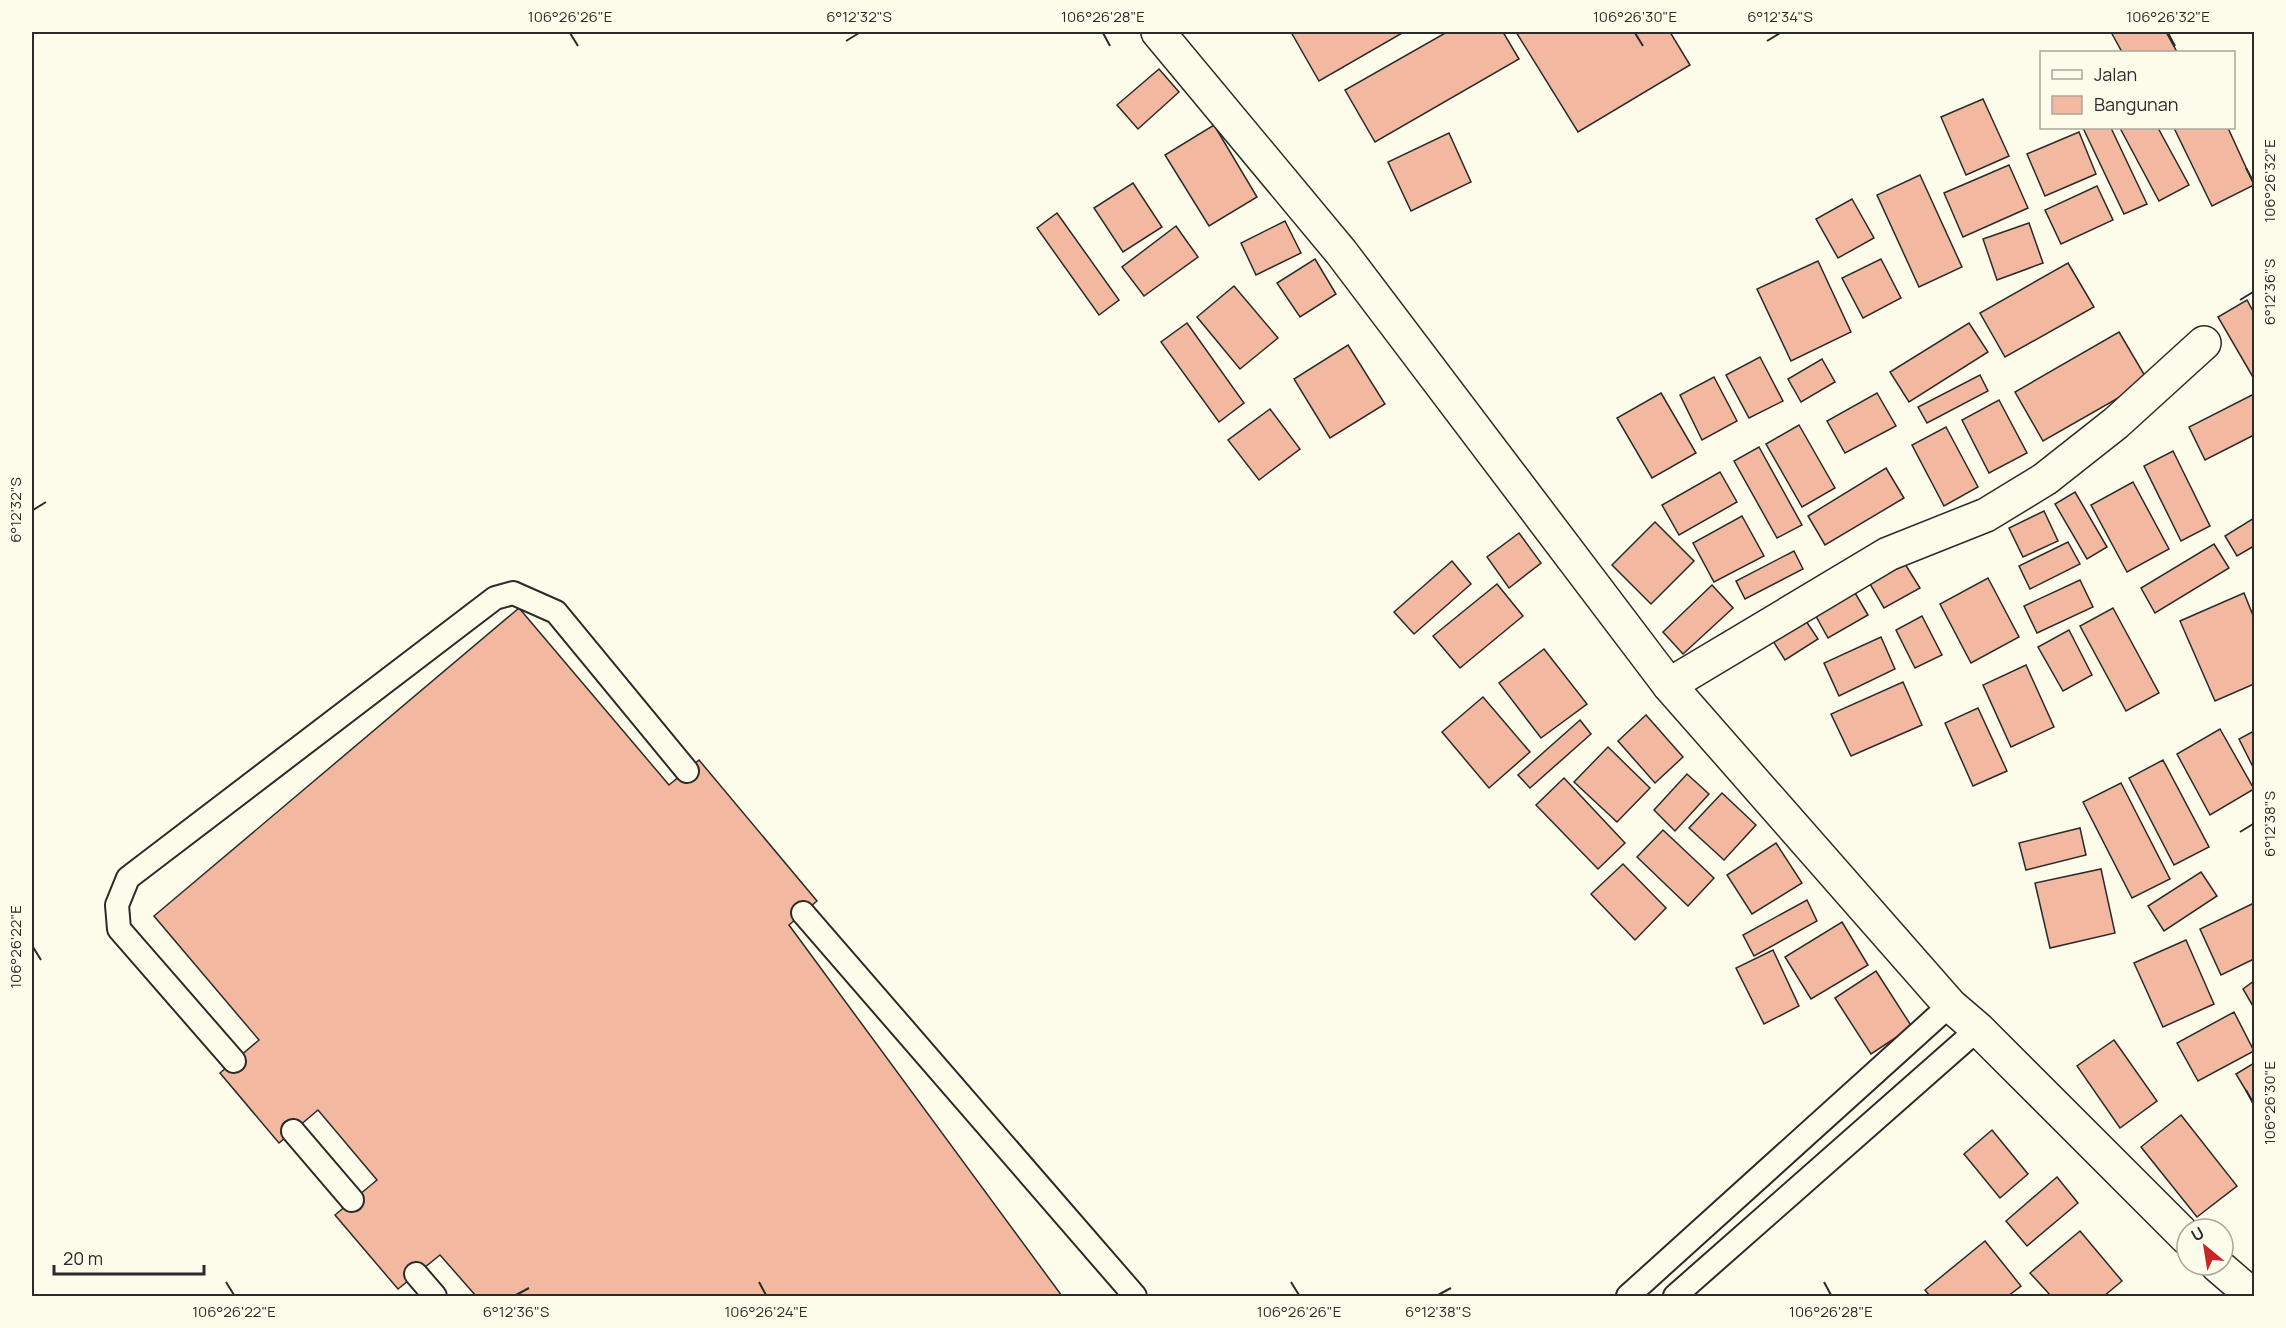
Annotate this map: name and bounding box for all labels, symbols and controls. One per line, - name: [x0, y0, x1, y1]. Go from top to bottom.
- text: 106°26'26"E: [528, 6, 612, 27]
- text: 6°12'32"S: [826, 6, 892, 27]
- text: 106°26'28"E: [1061, 6, 1145, 27]
- text: 106°26'30"E: [1593, 6, 1677, 27]
- text: 6°12'34"S: [1747, 6, 1813, 27]
- text: 106°26'32"E: [2126, 6, 2210, 27]
- legend: [2040, 51, 2235, 129]
- text: Jalan: [2094, 62, 2137, 86]
- text: Bangunan: [2094, 92, 2178, 116]
- text: 106°26'32"E: [2259, 139, 2280, 223]
- text: 6°12'36"S: [2259, 259, 2280, 325]
- text: 6°12'32"S: [5, 477, 26, 543]
- text: 6°12'38"S: [2259, 791, 2280, 857]
- text: 106°26'22"E: [5, 905, 26, 989]
- text: 106°26'30"E: [2259, 1061, 2280, 1145]
- north arrow: [2175, 1217, 2235, 1277]
- text: U: [2187, 1222, 2208, 1246]
- scale bar: [54, 1238, 204, 1276]
- text: 20 m: [63, 1246, 103, 1270]
- text: 106°26'22"E: [192, 1301, 276, 1322]
- text: 6°12'36"S: [483, 1301, 549, 1322]
- text: 106°26'24"E: [724, 1301, 808, 1322]
- text: 106°26'26"E: [1257, 1301, 1341, 1322]
- text: 6°12'38"S: [1405, 1301, 1471, 1322]
- text: 106°26'28"E: [1789, 1301, 1873, 1322]

